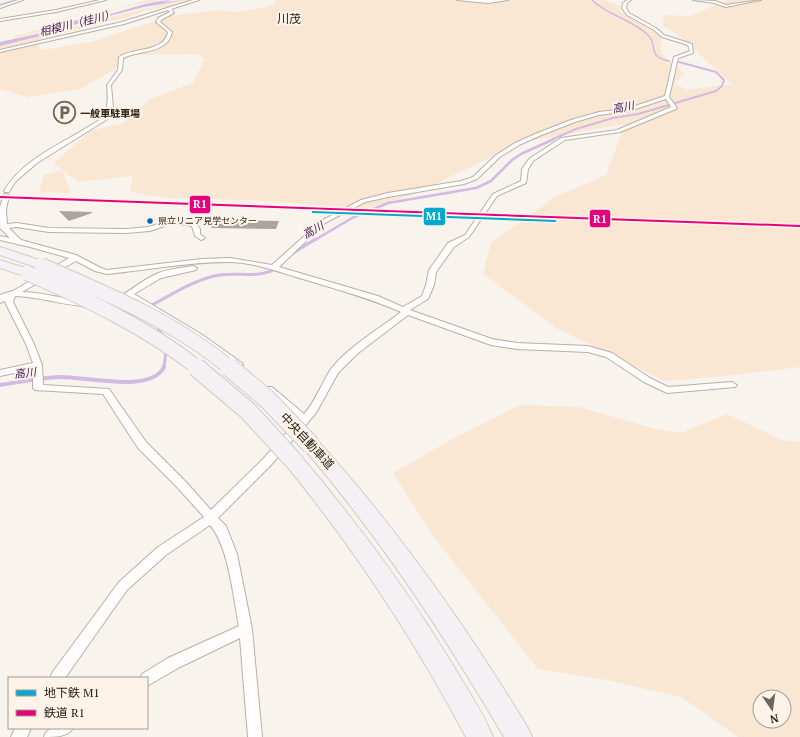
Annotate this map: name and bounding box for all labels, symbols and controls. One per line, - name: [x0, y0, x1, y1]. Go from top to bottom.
- water label: 相模川（桂川）: [38, 7, 116, 39]
- district label: 川茂: [277, 11, 301, 26]
- water label: 高川: [611, 98, 636, 116]
- parking icon: 一般車駐車場: [51, 100, 77, 126]
- place label: 一般車駐車場: [80, 107, 140, 120]
- line badge: R1: [189, 195, 211, 214]
- text: R1: [193, 197, 207, 211]
- line badge: M1: [423, 207, 446, 226]
- text: M1: [426, 209, 442, 223]
- line badge: R1: [589, 209, 611, 228]
- text: R1: [593, 212, 607, 226]
- place label: 県立リニア見学センター: [158, 215, 257, 227]
- marker: 県立リニア見学センター: [145, 216, 155, 226]
- water label: 高川: [300, 218, 327, 242]
- water label: 高川: [13, 365, 38, 381]
- street label: 中央自動車道: [277, 409, 337, 472]
- legend: [8, 677, 148, 729]
- text: 地下鉄 M1: [44, 685, 100, 700]
- north arrow: [752, 689, 792, 729]
- text: 鉄道 R1: [44, 705, 85, 720]
- text: N: [768, 711, 780, 727]

